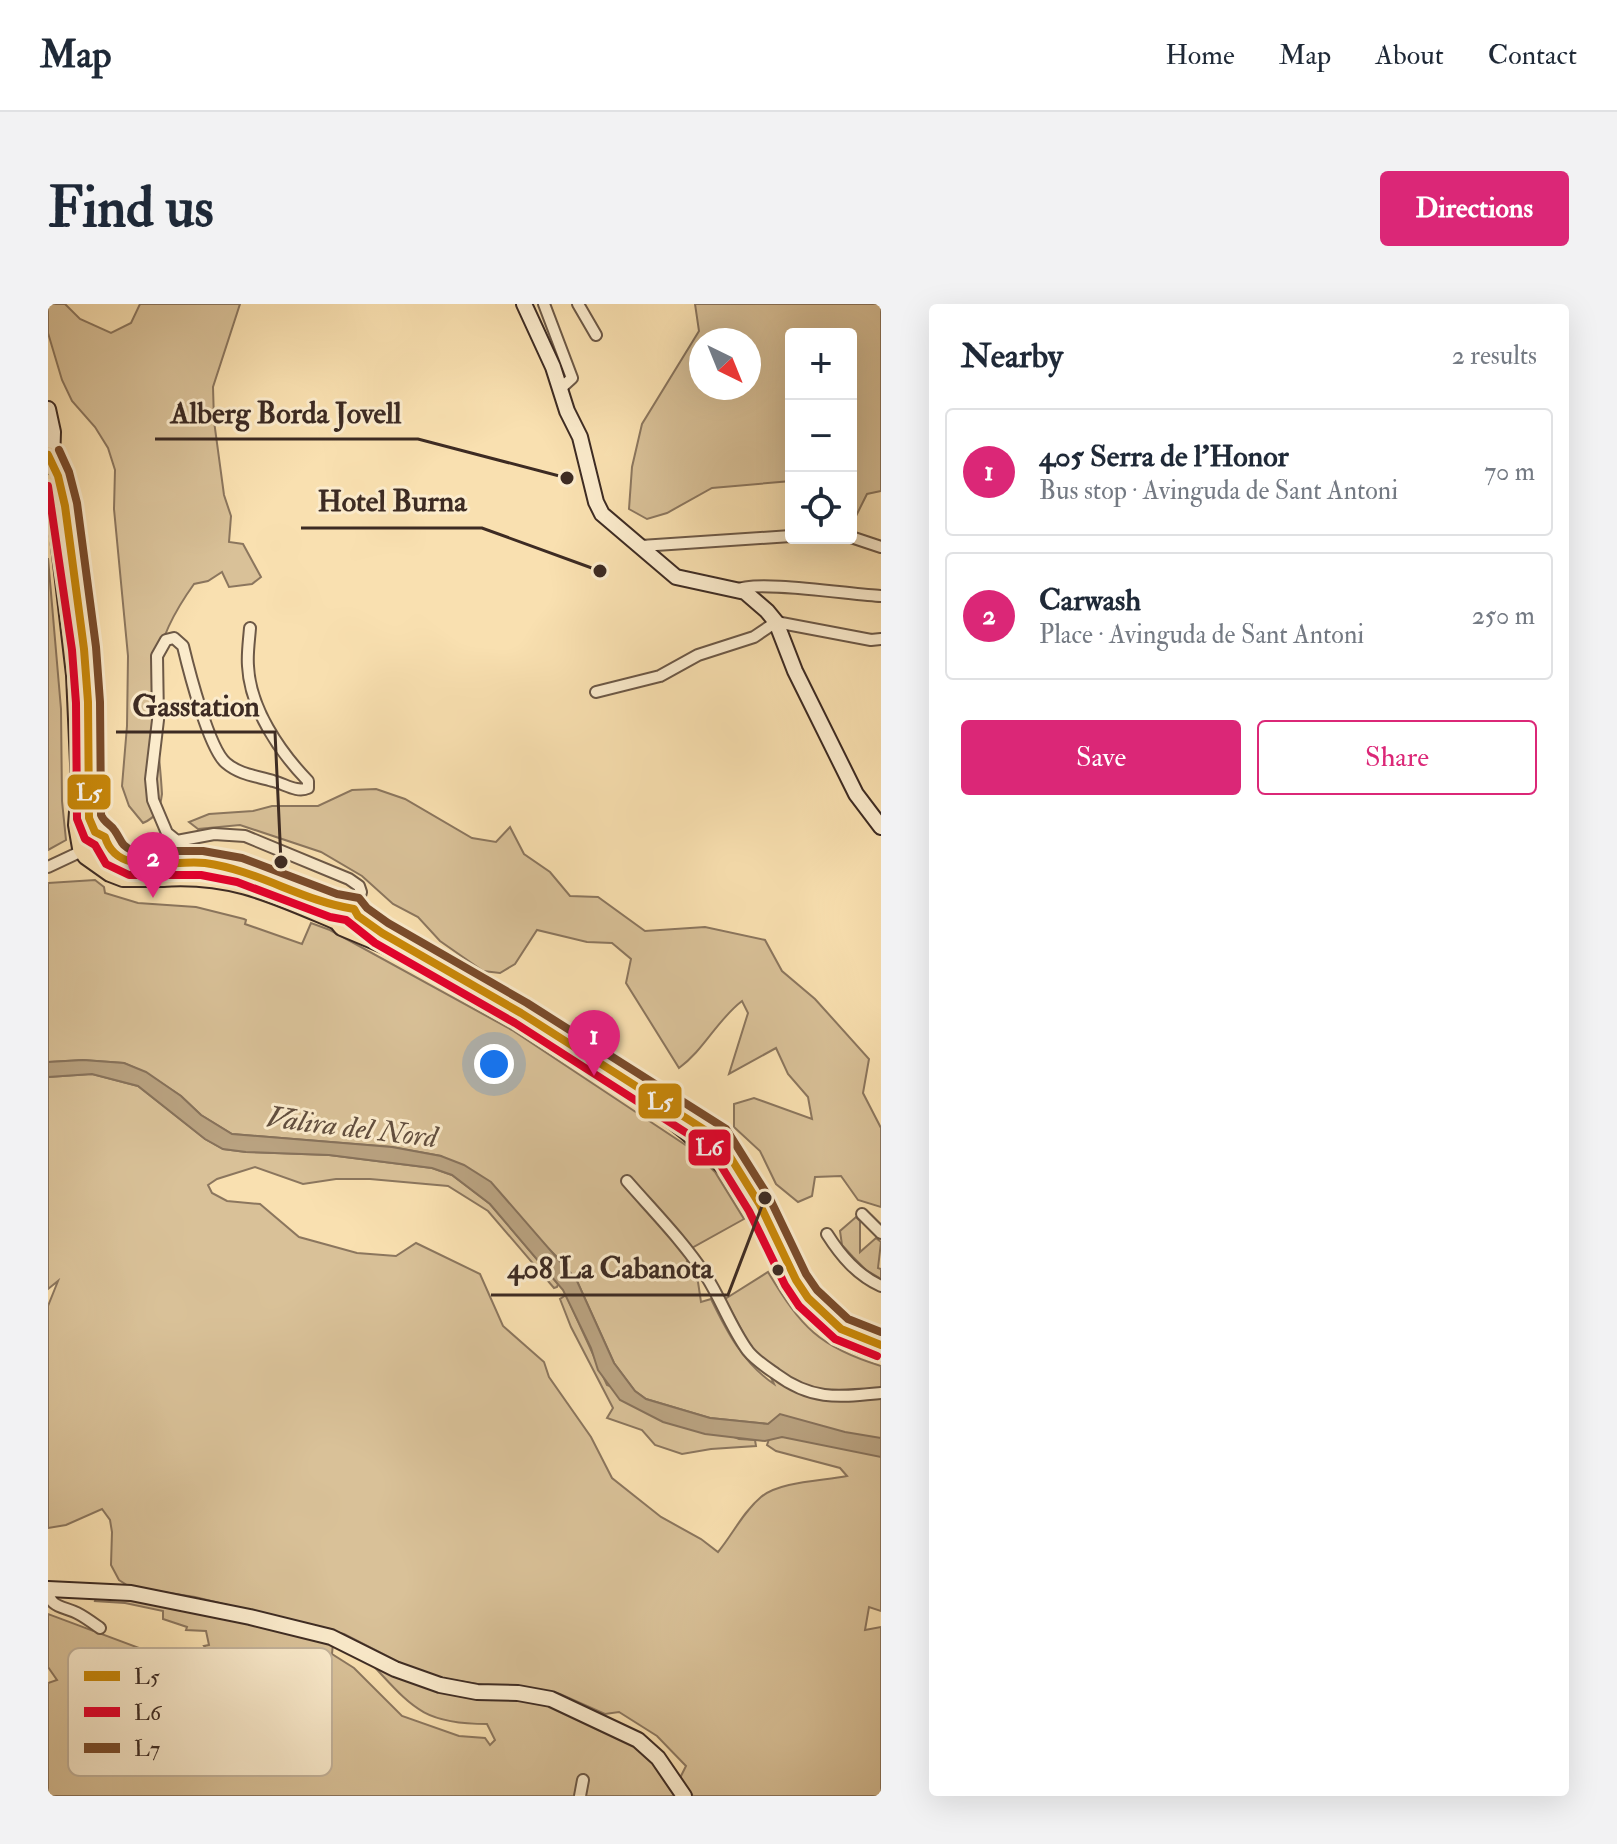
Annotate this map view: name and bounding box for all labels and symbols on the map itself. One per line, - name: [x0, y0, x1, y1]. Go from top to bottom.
- north arrow: [689, 328, 761, 400]
- callout: Alberg Borda Jovell: [155, 385, 418, 439]
- text: Alberg Borda Jovell: [169, 395, 402, 432]
- callout: Hotel Burna: [301, 474, 482, 528]
- text: Hotel Burna: [317, 483, 468, 520]
- callout: Gasstation: [116, 678, 275, 732]
- text: Gasstation: [132, 688, 260, 725]
- line badge: L5: [66, 773, 112, 811]
- text: L5: [76, 779, 102, 807]
- pin: 2: [127, 832, 179, 898]
- pin: 1: [568, 1010, 620, 1076]
- your location: [474, 1044, 514, 1084]
- line badge: L5: [637, 1082, 683, 1120]
- text: L5: [647, 1088, 673, 1116]
- water label: Valira del Nord: [264, 1099, 442, 1157]
- line badge: L6: [687, 1128, 732, 1167]
- text: L6: [695, 1134, 724, 1162]
- callout: 408 La Cabanota: [491, 1241, 728, 1295]
- text: 408 La Cabanota: [506, 1250, 714, 1287]
- unlabelled marker: [770, 1262, 786, 1278]
- legend: [68, 1648, 332, 1776]
- text: L5: [134, 1663, 160, 1691]
- text: L6: [134, 1699, 163, 1727]
- text: L7: [134, 1735, 160, 1763]

